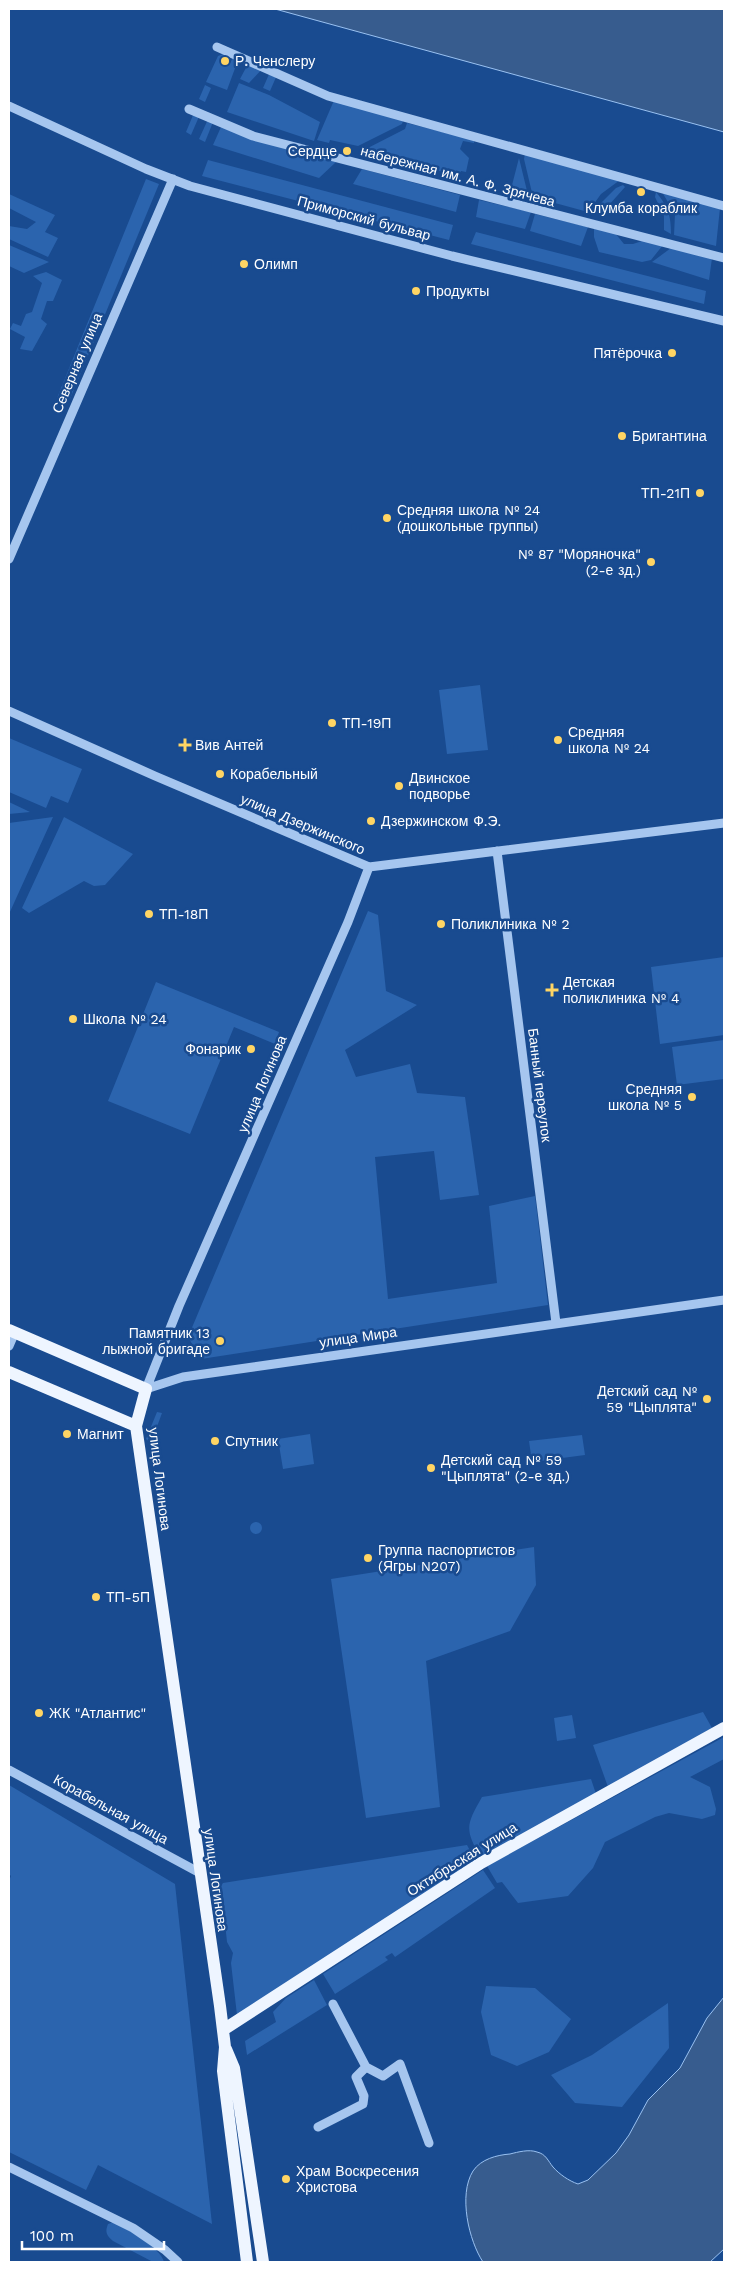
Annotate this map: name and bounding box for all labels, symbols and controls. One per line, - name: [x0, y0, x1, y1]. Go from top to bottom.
- place label: Р. Ченслеру: [235, 53, 315, 69]
- marker: Р. Ченслеру: [219, 55, 231, 67]
- street label: набережная им. А. Ф. Зрячева: [359, 142, 557, 210]
- place label: Сердце: [288, 143, 337, 159]
- marker: Сердце: [341, 145, 353, 157]
- marker: Клумба кораблик: [635, 186, 647, 198]
- street label: Приморский бульвар: [296, 193, 433, 244]
- place label: Клумба кораблик: [585, 200, 698, 216]
- place label: Олимп: [254, 256, 298, 272]
- marker: Олимп: [238, 258, 250, 270]
- place label: Продукты: [426, 283, 489, 299]
- marker: Продукты: [410, 285, 422, 297]
- street label: Северная улица: [49, 310, 105, 415]
- place label: Пятёрочка: [593, 345, 662, 361]
- marker: Пятёрочка: [666, 347, 678, 359]
- place label: Бригантина: [632, 428, 707, 444]
- marker: Бригантина: [616, 430, 628, 442]
- place label: ТП-21П: [641, 485, 690, 501]
- marker: ТП-21П: [694, 487, 706, 499]
- place label: Средняя школа № 24 (дошкольные группы): [397, 502, 540, 534]
- marker: Средняя школа № 24 (дошкольные группы): [381, 512, 393, 524]
- place label: № 87 "Моряночка" (2-е зд.): [518, 546, 641, 578]
- marker: № 87 "Моряночка" (2-е зд.): [645, 556, 657, 568]
- place label: ТП-19П: [342, 715, 391, 731]
- marker: ТП-19П: [326, 717, 338, 729]
- place label: Средняя школа № 24: [568, 724, 650, 756]
- marker: Средняя школа № 24: [552, 734, 564, 746]
- place label: Вив Антей: [195, 737, 263, 753]
- marker: Вив Антей: [179, 739, 191, 751]
- place label: Корабельный: [230, 766, 318, 782]
- marker: Корабельный: [214, 768, 226, 780]
- place label: Двинское подворье: [409, 770, 471, 802]
- marker: Двинское подворье: [393, 780, 405, 792]
- street label: улица Дзержинского: [238, 791, 368, 858]
- place label: Дзержинском Ф.Э.: [381, 813, 501, 829]
- marker: Дзержинском Ф.Э.: [365, 815, 377, 827]
- place label: ТП-18П: [159, 906, 208, 922]
- marker: ТП-18П: [143, 908, 155, 920]
- place label: Поликлиника № 2: [451, 916, 570, 932]
- marker: Поликлиника № 2: [435, 918, 447, 930]
- place label: Детская поликлиника № 4: [563, 974, 680, 1006]
- marker: Детская поликлиника № 4: [545, 983, 559, 997]
- place label: Школа № 24: [83, 1011, 167, 1027]
- marker: Школа № 24: [67, 1013, 79, 1025]
- street label: Банный переулок: [525, 1027, 555, 1144]
- street label: улица Логинова: [234, 1033, 290, 1135]
- place label: Фонарик: [185, 1041, 242, 1057]
- marker: Фонарик: [245, 1043, 257, 1055]
- place label: Средняя школа № 5: [608, 1081, 682, 1113]
- marker: Средняя школа № 5: [686, 1091, 698, 1103]
- street label: улица Мира: [318, 1324, 398, 1350]
- place label: Памятник 13 лыжной бригаде: [102, 1325, 210, 1357]
- marker: Памятник 13 лыжной бригаде: [214, 1335, 226, 1347]
- place label: Детский сад № 59 "Цыплята": [597, 1383, 697, 1415]
- marker: Детский сад № 59 "Цыплята": [701, 1393, 713, 1405]
- place label: Магнит: [77, 1426, 124, 1442]
- street label: улица Логинова: [146, 1427, 174, 1532]
- marker: Магнит: [61, 1428, 73, 1440]
- place label: Спутник: [225, 1433, 279, 1449]
- marker: Спутник: [209, 1435, 221, 1447]
- place label: Детский сад № 59 "Цыплята" (2-е зд.): [441, 1452, 570, 1484]
- marker: Детский сад № 59 "Цыплята" (2-е зд.): [425, 1462, 437, 1474]
- place label: Группа паспортистов (Ягры N207): [378, 1542, 515, 1574]
- marker: Группа паспортистов (Ягры N207): [362, 1552, 374, 1564]
- place label: ТП-5П: [106, 1589, 150, 1605]
- marker: ТП-5П: [90, 1591, 102, 1603]
- place label: ЖК "Атлантис": [49, 1705, 146, 1721]
- marker: ЖК "Атлантис": [33, 1707, 45, 1719]
- street label: Корабельная улица: [51, 1771, 171, 1847]
- street label: Октябрьская улица: [404, 1819, 520, 1899]
- street label: улица Логинова: [201, 1828, 231, 1933]
- place label: Храм Воскресения Христова: [296, 2163, 419, 2195]
- marker: Храм Воскресения Христова: [280, 2173, 292, 2185]
- scale bar: [22, 2218, 165, 2250]
- text: 100 m: [30, 2227, 74, 2245]

